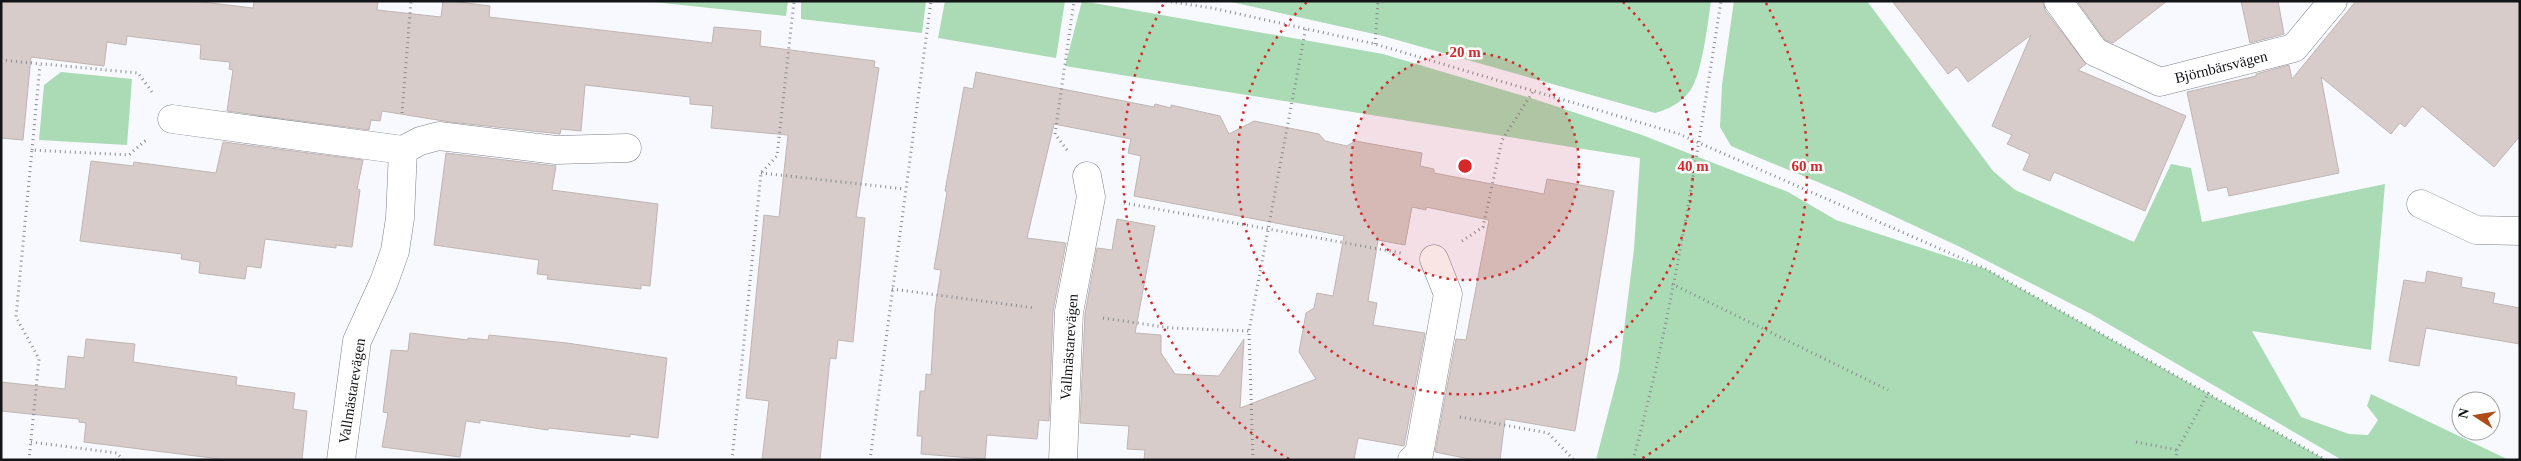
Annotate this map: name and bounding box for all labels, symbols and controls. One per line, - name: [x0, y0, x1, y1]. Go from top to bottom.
- text: 20 m: [1449, 44, 1481, 60]
- street label: Björnbärsvägen: [2173, 48, 2269, 86]
- centre of rings: [1456, 157, 1474, 175]
- text: 40 m: [1677, 158, 1709, 174]
- text: 60 m: [1791, 158, 1823, 174]
- street label: Vallmästarevägen: [1057, 293, 1081, 401]
- street label: Vallmästarevägen: [336, 337, 368, 445]
- north arrow: [2451, 391, 2501, 441]
- text: N: [2455, 407, 2472, 420]

